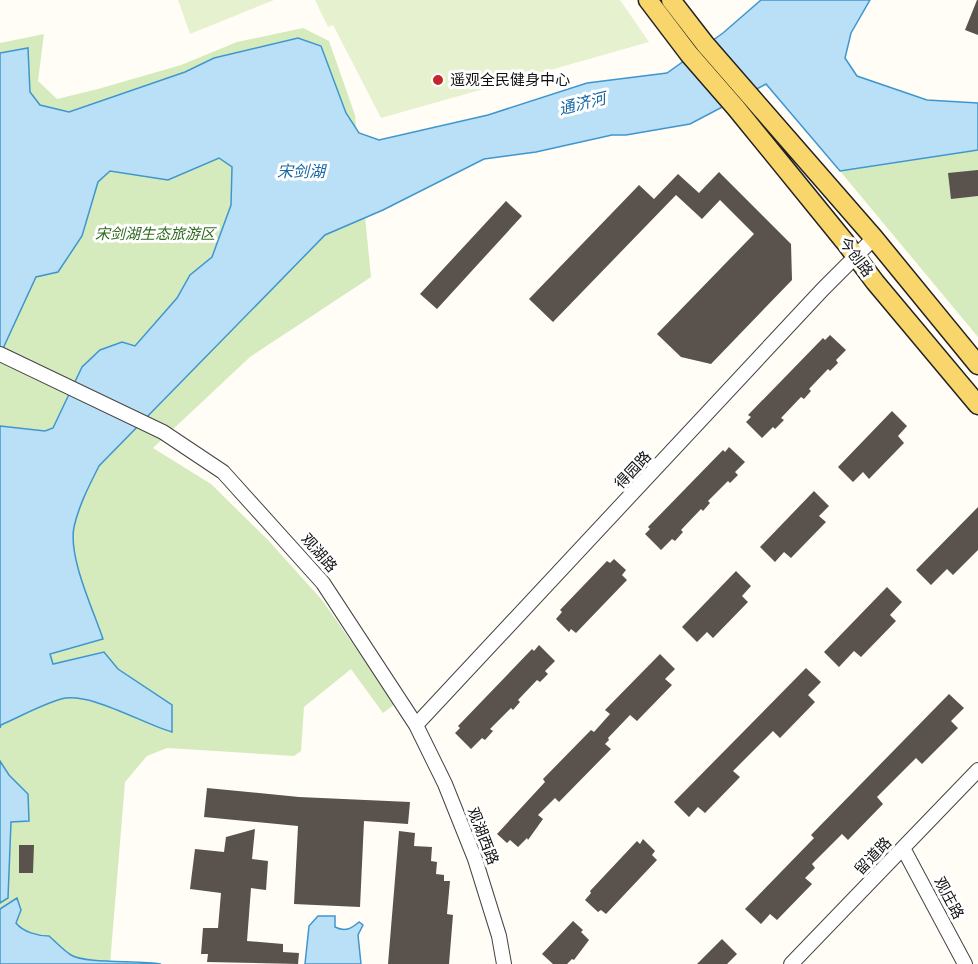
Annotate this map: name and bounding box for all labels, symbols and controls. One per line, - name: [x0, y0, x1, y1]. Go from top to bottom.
- place label: 遥观全民健身中心: [450, 69, 570, 89]
- marker: 遥观全民健身中心: [431, 73, 445, 87]
- water label: 通济河: [556, 86, 611, 119]
- water label: 宋剑湖: [277, 160, 328, 182]
- park label: 宋剑湖生态旅游区: [95, 223, 217, 243]
- street label: 今创路: [835, 232, 878, 280]
- street label: 得园路: [610, 446, 655, 493]
- street label: 观湖路: [297, 529, 342, 576]
- street label: 观湖西路: [464, 804, 504, 867]
- street label: 留道路: [849, 832, 895, 878]
- street label: 观庄路: [930, 873, 969, 922]

